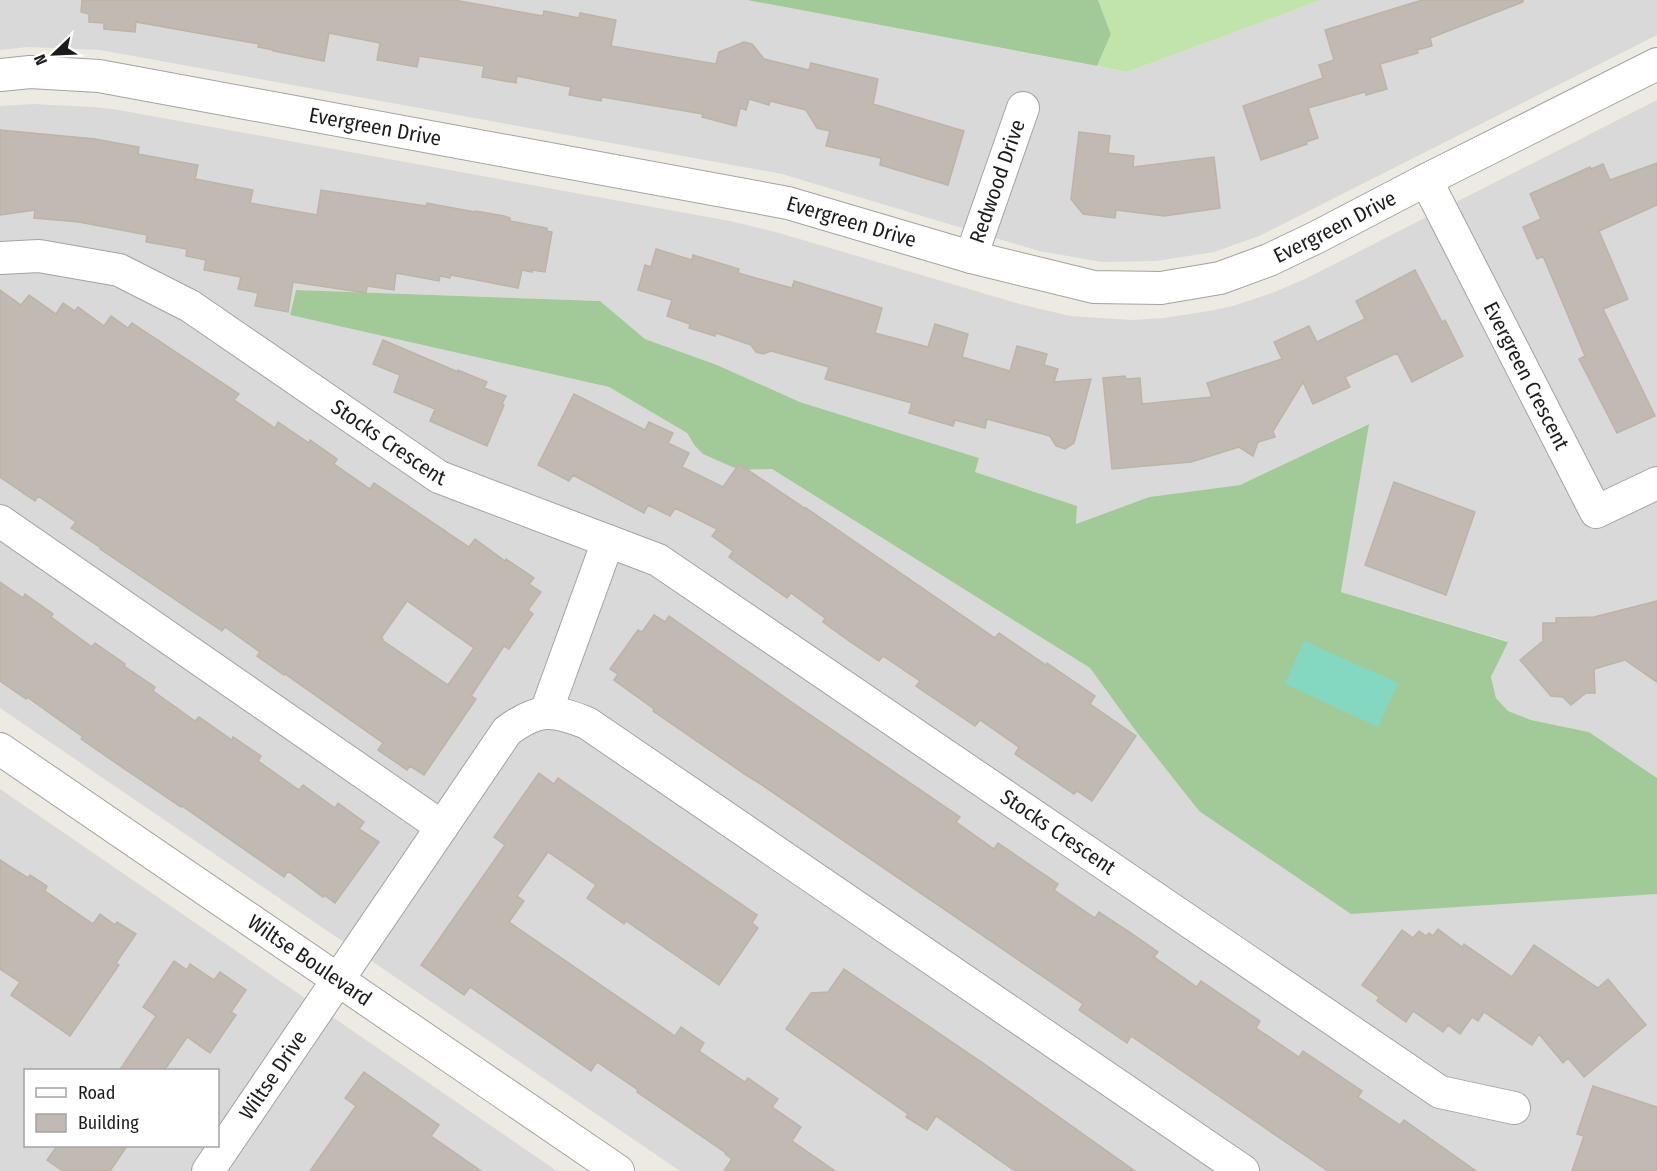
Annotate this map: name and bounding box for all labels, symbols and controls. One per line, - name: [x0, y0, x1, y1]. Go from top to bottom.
- north arrow: [24, 24, 84, 84]
- text: N: [30, 52, 51, 68]
- street label: Evergreen Drive: [307, 102, 443, 152]
- street label: Redwood Drive: [964, 116, 1031, 247]
- street label: Evergreen Drive: [1269, 185, 1401, 269]
- street label: Evergreen Drive: [783, 190, 919, 253]
- street label: Evergreen Crescent: [1478, 297, 1575, 454]
- street label: Stocks Crescent: [326, 394, 449, 491]
- street label: Stocks Crescent: [995, 784, 1121, 881]
- street label: Wiltse Boulevard: [243, 909, 377, 1012]
- street label: Wiltse Drive: [234, 1025, 313, 1125]
- legend: [24, 1069, 219, 1147]
- text: Road: [78, 1082, 115, 1104]
- text: Building: [78, 1112, 139, 1134]

